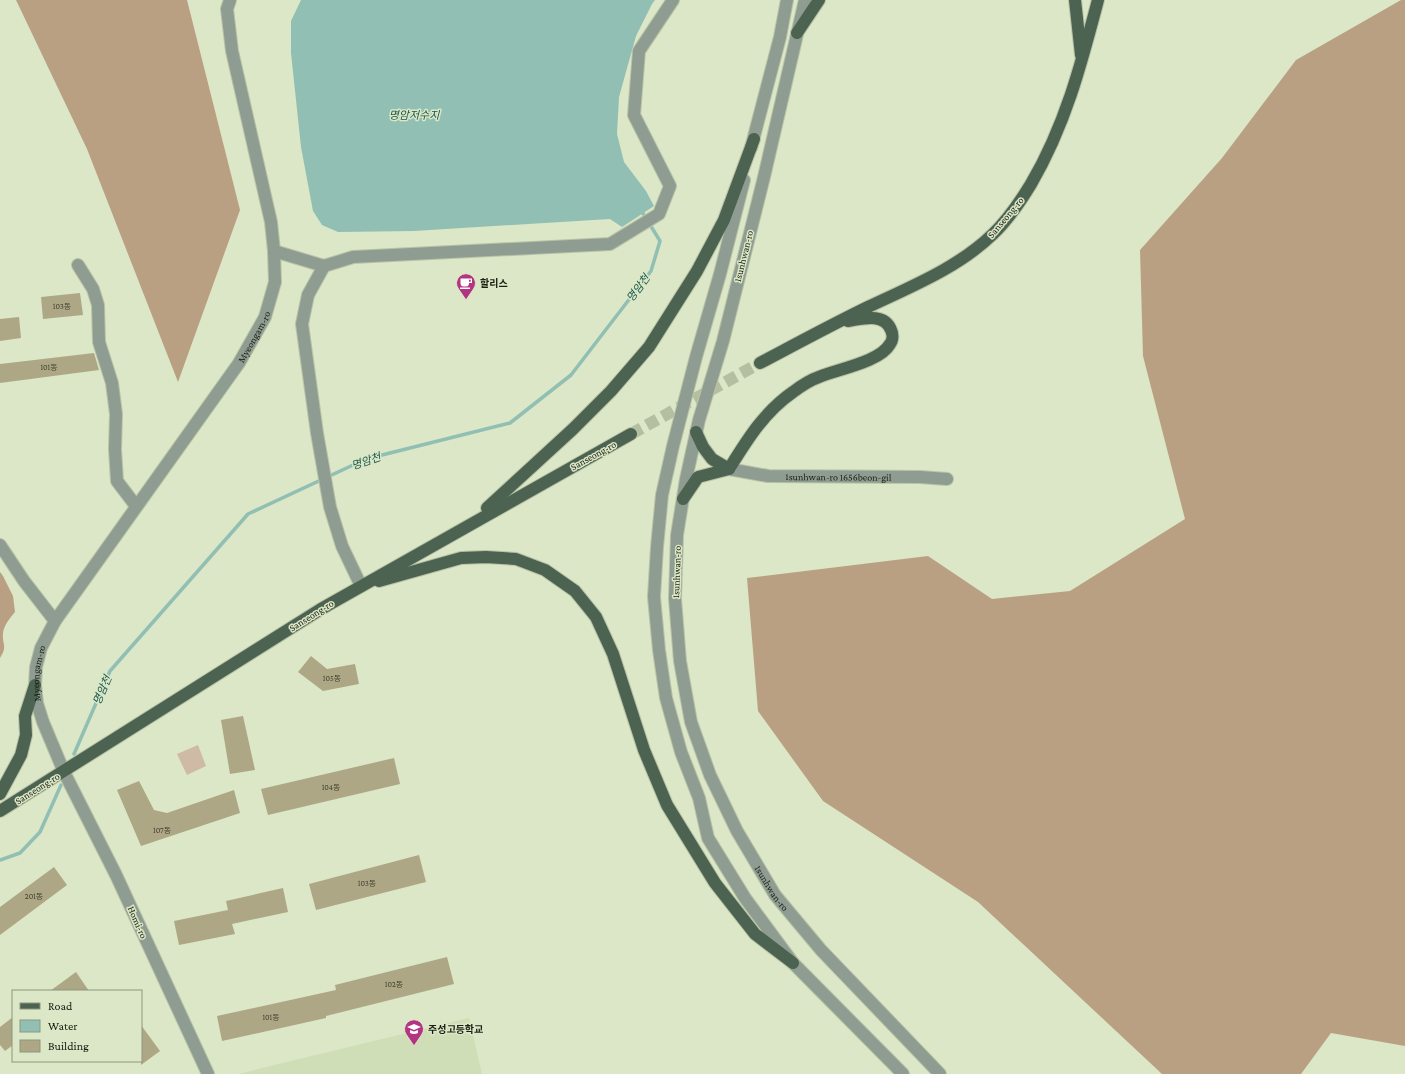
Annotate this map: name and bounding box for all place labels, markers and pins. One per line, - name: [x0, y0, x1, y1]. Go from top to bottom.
- cafe icon: 할리스: [455, 272, 477, 300]
- place label: 할리스: [480, 277, 508, 289]
- school or university icon: 주성고등학교: [403, 1018, 425, 1046]
- place label: 주성고등학교: [428, 1023, 483, 1035]

